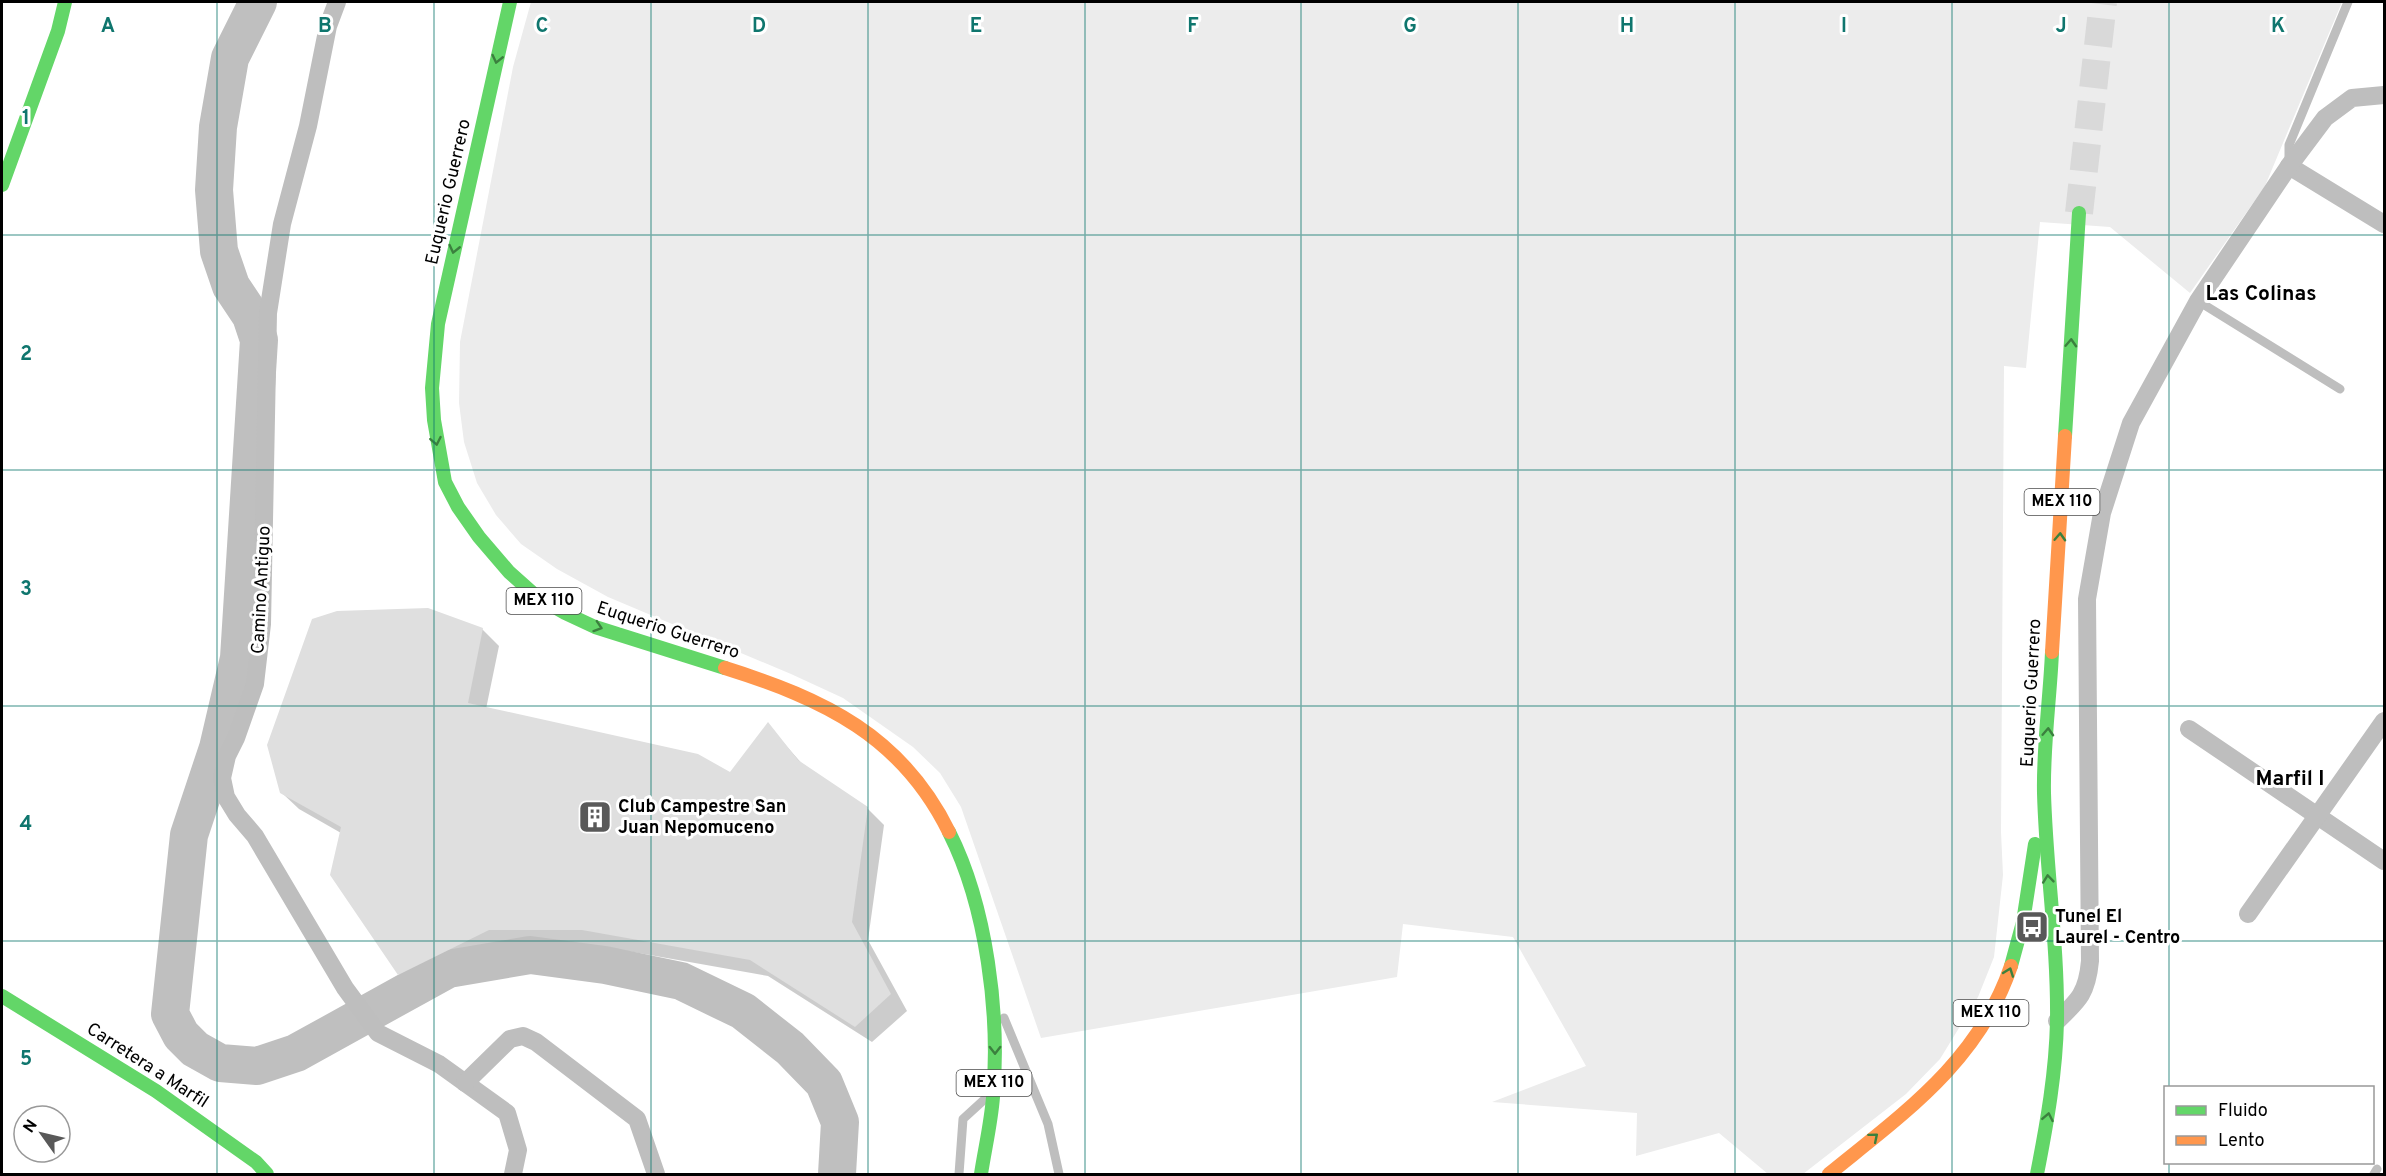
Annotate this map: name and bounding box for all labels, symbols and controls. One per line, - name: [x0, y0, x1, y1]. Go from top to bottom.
- text: A: [101, 14, 115, 40]
- text: B: [318, 14, 332, 40]
- text: C: [536, 14, 548, 40]
- text: D: [752, 14, 766, 40]
- text: E: [970, 14, 982, 40]
- text: F: [1187, 14, 1199, 40]
- text: G: [1403, 14, 1417, 40]
- text: H: [1620, 14, 1634, 40]
- text: I: [1841, 14, 1847, 40]
- text: J: [2055, 14, 2067, 40]
- text: K: [2271, 14, 2285, 40]
- one-way arrow: [491, 53, 504, 63]
- text: 1: [22, 106, 30, 132]
- street label: Euquerio Guerrero: [421, 117, 477, 267]
- one-way arrow: [449, 244, 462, 254]
- district label: Las Colinas: [2206, 281, 2316, 308]
- one-way arrow: [2065, 338, 2078, 347]
- text: 2: [20, 342, 32, 368]
- one-way arrow: [429, 436, 442, 446]
- road number: MEX 110: [2024, 489, 2100, 515]
- street label: Camino Antiguo: [247, 525, 277, 655]
- one-way arrow: [2053, 533, 2066, 542]
- text: 3: [20, 577, 32, 603]
- road number: MEX 110: [506, 588, 582, 614]
- street label: Euquerio Guerrero: [594, 597, 742, 665]
- street label: Euquerio Guerrero: [2017, 618, 2047, 768]
- one-way arrow: [592, 620, 603, 633]
- one-way arrow: [2041, 728, 2054, 737]
- district label: Marfil I: [2256, 766, 2324, 793]
- place label: Club Campestre San Juan Nepomuceno: [618, 796, 786, 840]
- building icon: Club Campestre San Juan Nepomuceno: [577, 799, 613, 835]
- text: 4: [20, 812, 32, 838]
- one-way arrow: [2043, 874, 2055, 883]
- place label: Tunel El Laurel - Centro: [2055, 906, 2180, 950]
- bus stop icon: Tunel El Laurel - Centro: [2014, 909, 2050, 945]
- one-way arrow: [2001, 967, 2014, 978]
- road number: MEX 110: [1954, 1000, 2028, 1026]
- street label: Carretera a Marfil: [82, 1018, 212, 1114]
- one-way arrow: [988, 1045, 1001, 1054]
- text: 5: [20, 1047, 32, 1073]
- road number: MEX 110: [956, 1070, 1032, 1096]
- legend: [2164, 1086, 2374, 1164]
- text: Fluido: [2218, 1100, 2268, 1123]
- north arrow: [12, 1104, 72, 1164]
- one-way arrow: [2041, 1112, 2054, 1122]
- text: N: [20, 1116, 43, 1137]
- text: Lento: [2218, 1130, 2264, 1153]
- one-way arrow: [1867, 1133, 1878, 1144]

